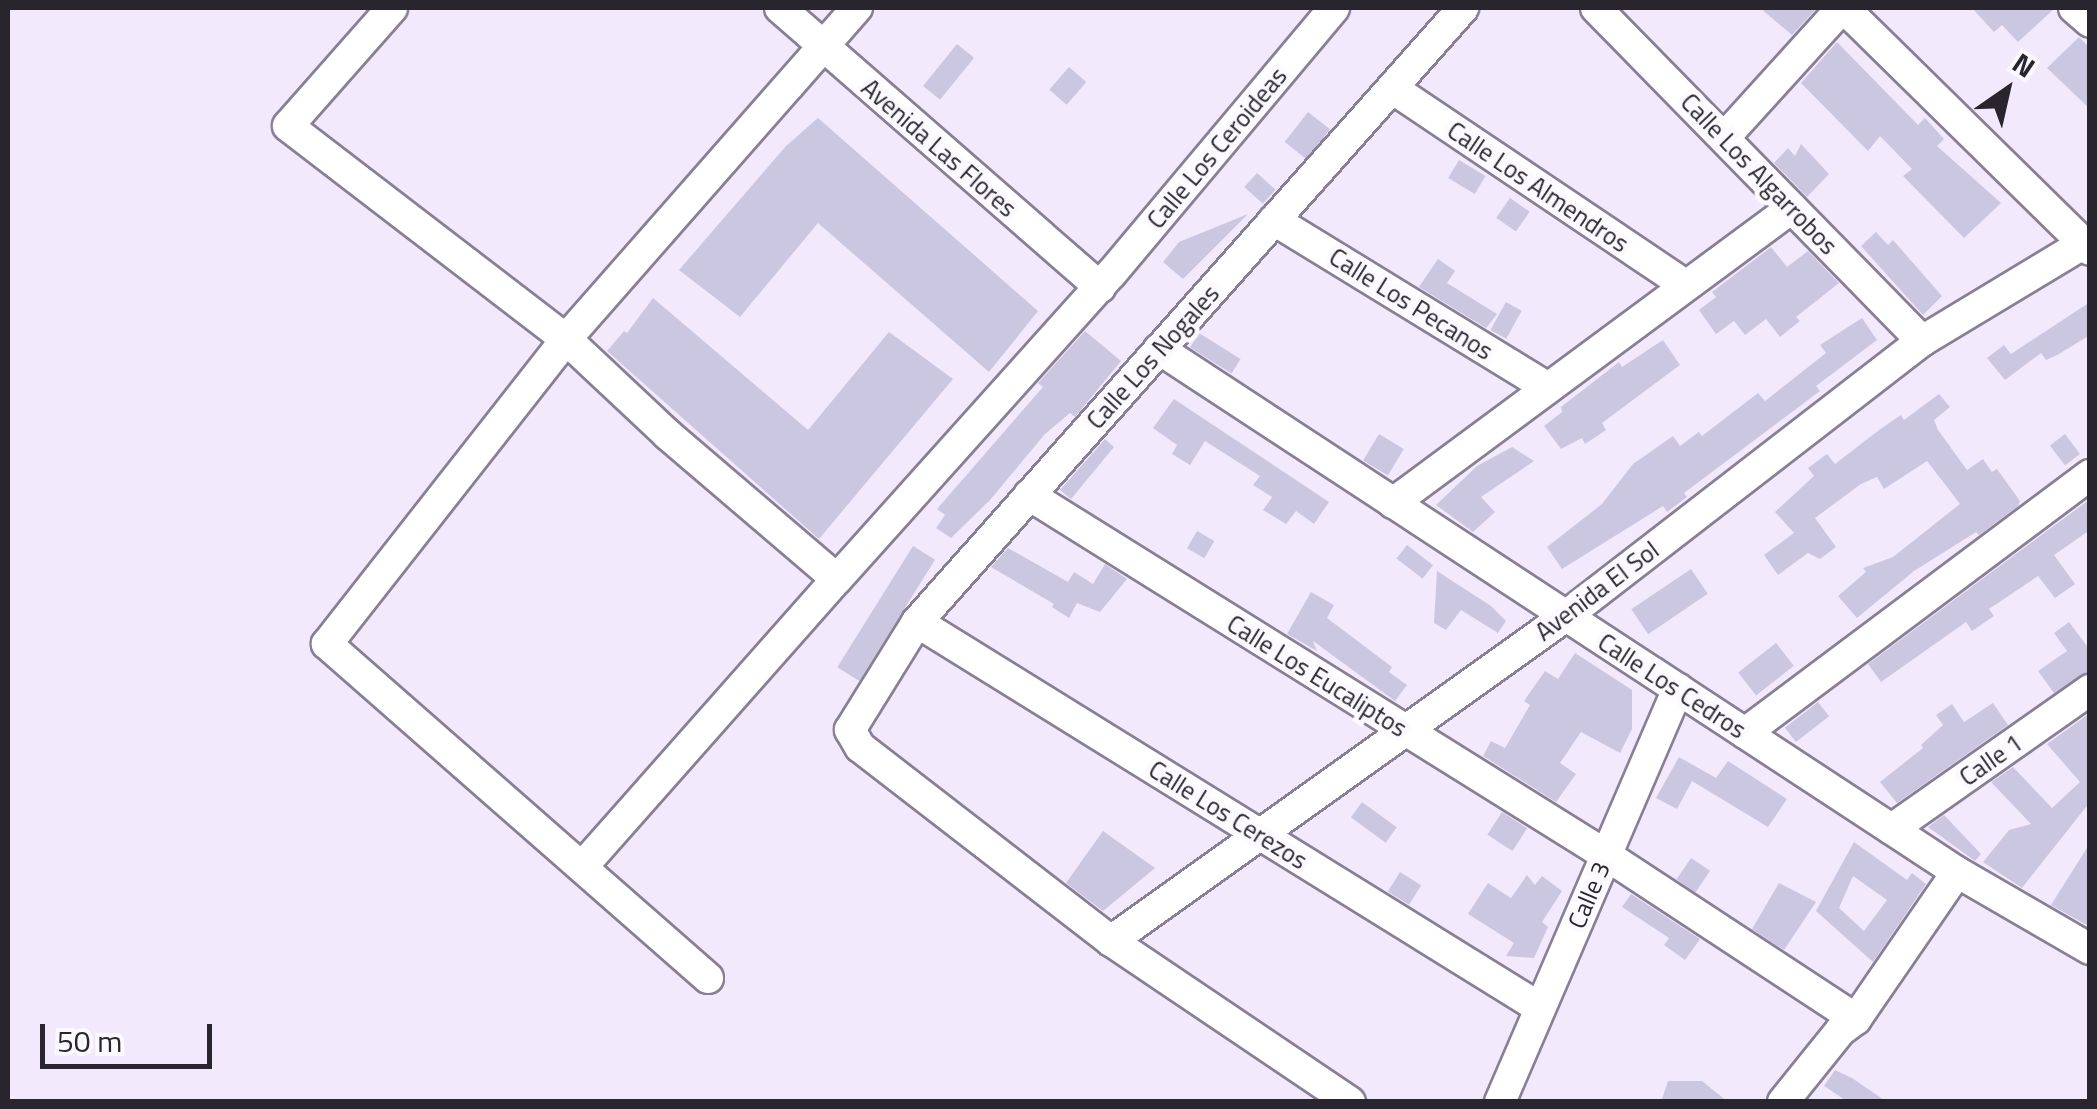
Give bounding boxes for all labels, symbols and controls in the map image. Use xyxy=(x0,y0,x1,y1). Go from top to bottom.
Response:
north arrow xyxy=(1957,40,2057,140)
text: N xyxy=(2004,41,2044,88)
street label: Calle Los Ceroideas xyxy=(1141,61,1293,235)
street label: Avenida Las Flores xyxy=(855,73,1023,223)
street label: Calle Los Algarrobos xyxy=(1674,87,1844,261)
street label: Calle Los Almendros xyxy=(1442,115,1634,259)
street label: Calle Los Pecanos xyxy=(1324,242,1498,366)
street label: Calle Los Nogales xyxy=(1081,279,1225,435)
street label: Avenida El Sol xyxy=(1529,535,1665,647)
street label: Calle Los Eucaliptos xyxy=(1222,609,1412,743)
street label: Calle Los Cedros xyxy=(1592,627,1752,745)
street label: Calle 1 xyxy=(1954,728,2028,792)
street label: Calle Los Cerezos xyxy=(1143,754,1313,876)
street label: Calle 3 xyxy=(1562,857,1616,933)
scale bar xyxy=(45,1004,218,1066)
text: 50 m xyxy=(57,1018,122,1064)

